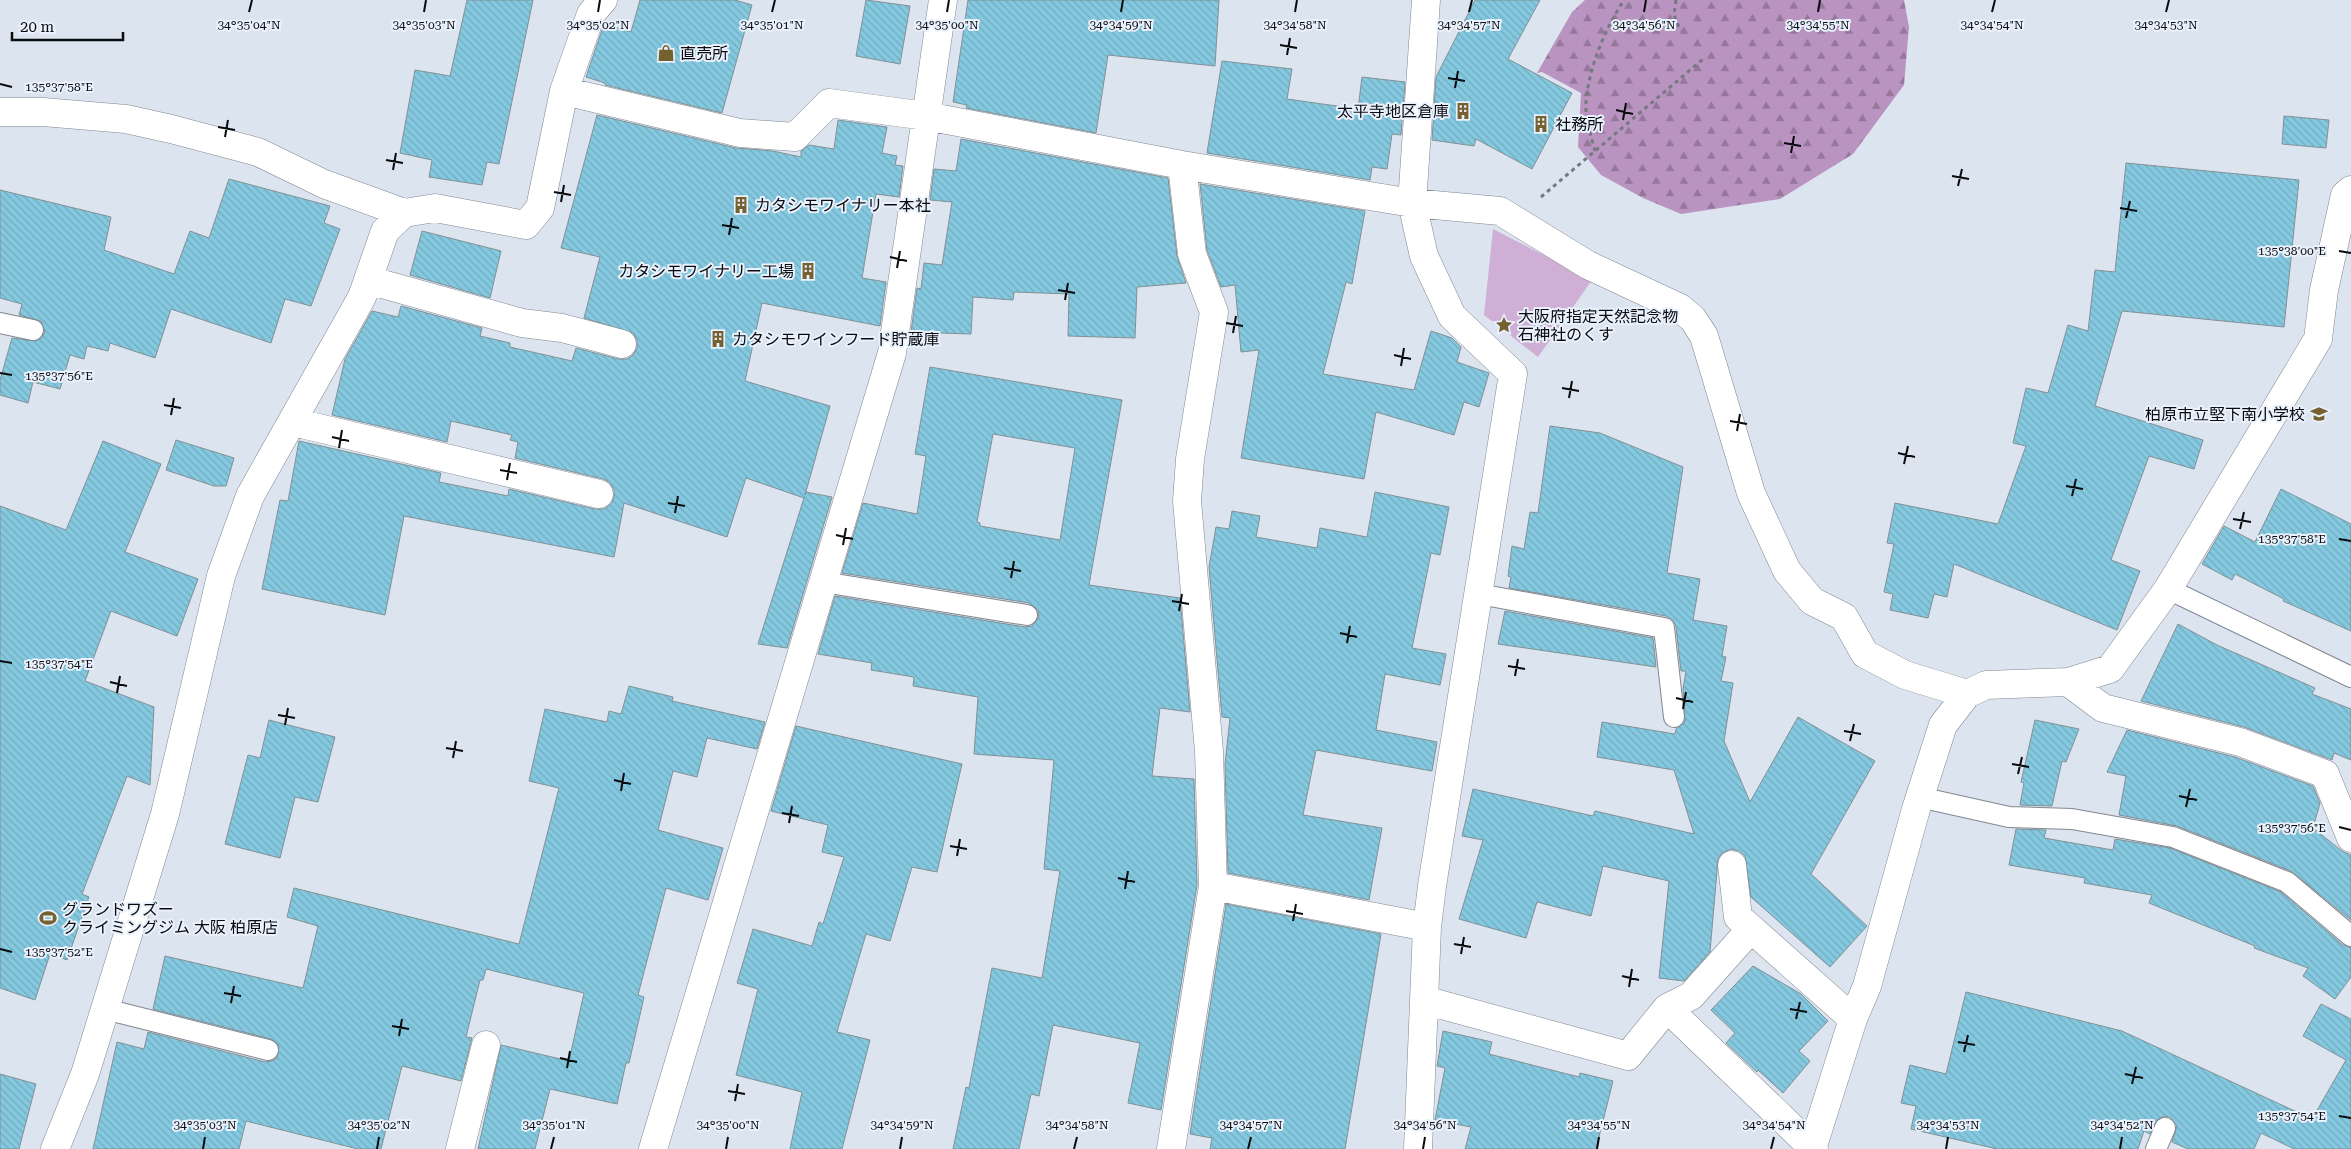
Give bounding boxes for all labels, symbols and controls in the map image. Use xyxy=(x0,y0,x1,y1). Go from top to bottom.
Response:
scale bar xyxy=(12,10,124,42)
text: 20 m xyxy=(20,18,55,36)
text: 34°35'04"N xyxy=(217,18,281,32)
text: 34°35'03"N xyxy=(392,18,456,32)
text: 34°35'02"N xyxy=(566,18,630,32)
text: 34°35'01"N xyxy=(740,18,804,32)
text: 34°35'00"N xyxy=(915,18,979,32)
text: 34°34'59"N xyxy=(1089,18,1153,32)
text: 34°34'58"N xyxy=(1263,18,1327,32)
text: 34°34'57"N xyxy=(1437,18,1501,32)
text: 34°34'56"N xyxy=(1612,18,1676,32)
text: 34°34'55"N xyxy=(1786,18,1850,32)
text: 34°34'54"N xyxy=(1960,18,2024,32)
text: 34°34'53"N xyxy=(2134,18,2198,32)
shop icon: 直売所 xyxy=(656,43,676,63)
place label: 直売所 xyxy=(680,44,728,63)
text: 135°37'58"E xyxy=(25,80,93,94)
building icon: 太平寺地区倉庫 xyxy=(1453,101,1473,121)
place label: 太平寺地区倉庫 xyxy=(1337,102,1449,121)
building icon: 社務所 xyxy=(1531,114,1551,134)
place label: 社務所 xyxy=(1555,115,1603,134)
building icon: カタシモワイナリー本社 xyxy=(731,195,751,215)
place label: カタシモワイナリー本社 xyxy=(755,196,931,215)
text: 135°38'00"E xyxy=(2258,244,2326,258)
building icon: カタシモワイナリー工場 xyxy=(798,261,818,281)
place label: カタシモワイナリー工場 xyxy=(618,262,794,281)
place label: 大阪府指定天然記念物 石神社のくす xyxy=(1518,307,1678,344)
place icon: 大阪府指定天然記念物 石神社のくす xyxy=(1494,315,1514,335)
building icon: カタシモワインフード貯蔵庫 xyxy=(708,329,728,349)
place label: カタシモワインフード貯蔵庫 xyxy=(732,330,940,349)
text: 135°37'56"E xyxy=(25,369,93,383)
school or university icon: 柏原市立堅下南小学校 xyxy=(2309,404,2329,424)
place label: 柏原市立堅下南小学校 xyxy=(2145,405,2305,424)
text: 135°37'58"E xyxy=(2258,532,2326,546)
text: 135°37'54"E xyxy=(25,657,93,671)
text: 135°37'56"E xyxy=(2258,821,2326,835)
place label: グランドワズー クライミングジム 大阪 柏原店 xyxy=(62,900,278,937)
sports icon: グランドワズー クライミングジム 大阪 柏原店 xyxy=(38,908,58,928)
text: 135°37'52"E xyxy=(25,945,93,959)
text: 135°37'54"E xyxy=(2258,1109,2326,1123)
text: 34°35'03"N xyxy=(173,1118,237,1132)
text: 34°35'02"N xyxy=(347,1118,411,1132)
text: 34°35'01"N xyxy=(522,1118,586,1132)
text: 34°35'00"N xyxy=(696,1118,760,1132)
text: 34°34'59"N xyxy=(870,1118,934,1132)
text: 34°34'58"N xyxy=(1045,1118,1109,1132)
text: 34°34'57"N xyxy=(1219,1118,1283,1132)
text: 34°34'56"N xyxy=(1393,1118,1457,1132)
text: 34°34'55"N xyxy=(1567,1118,1631,1132)
text: 34°34'54"N xyxy=(1742,1118,1806,1132)
text: 34°34'53"N xyxy=(1916,1118,1980,1132)
text: 34°34'52"N xyxy=(2090,1118,2154,1132)

